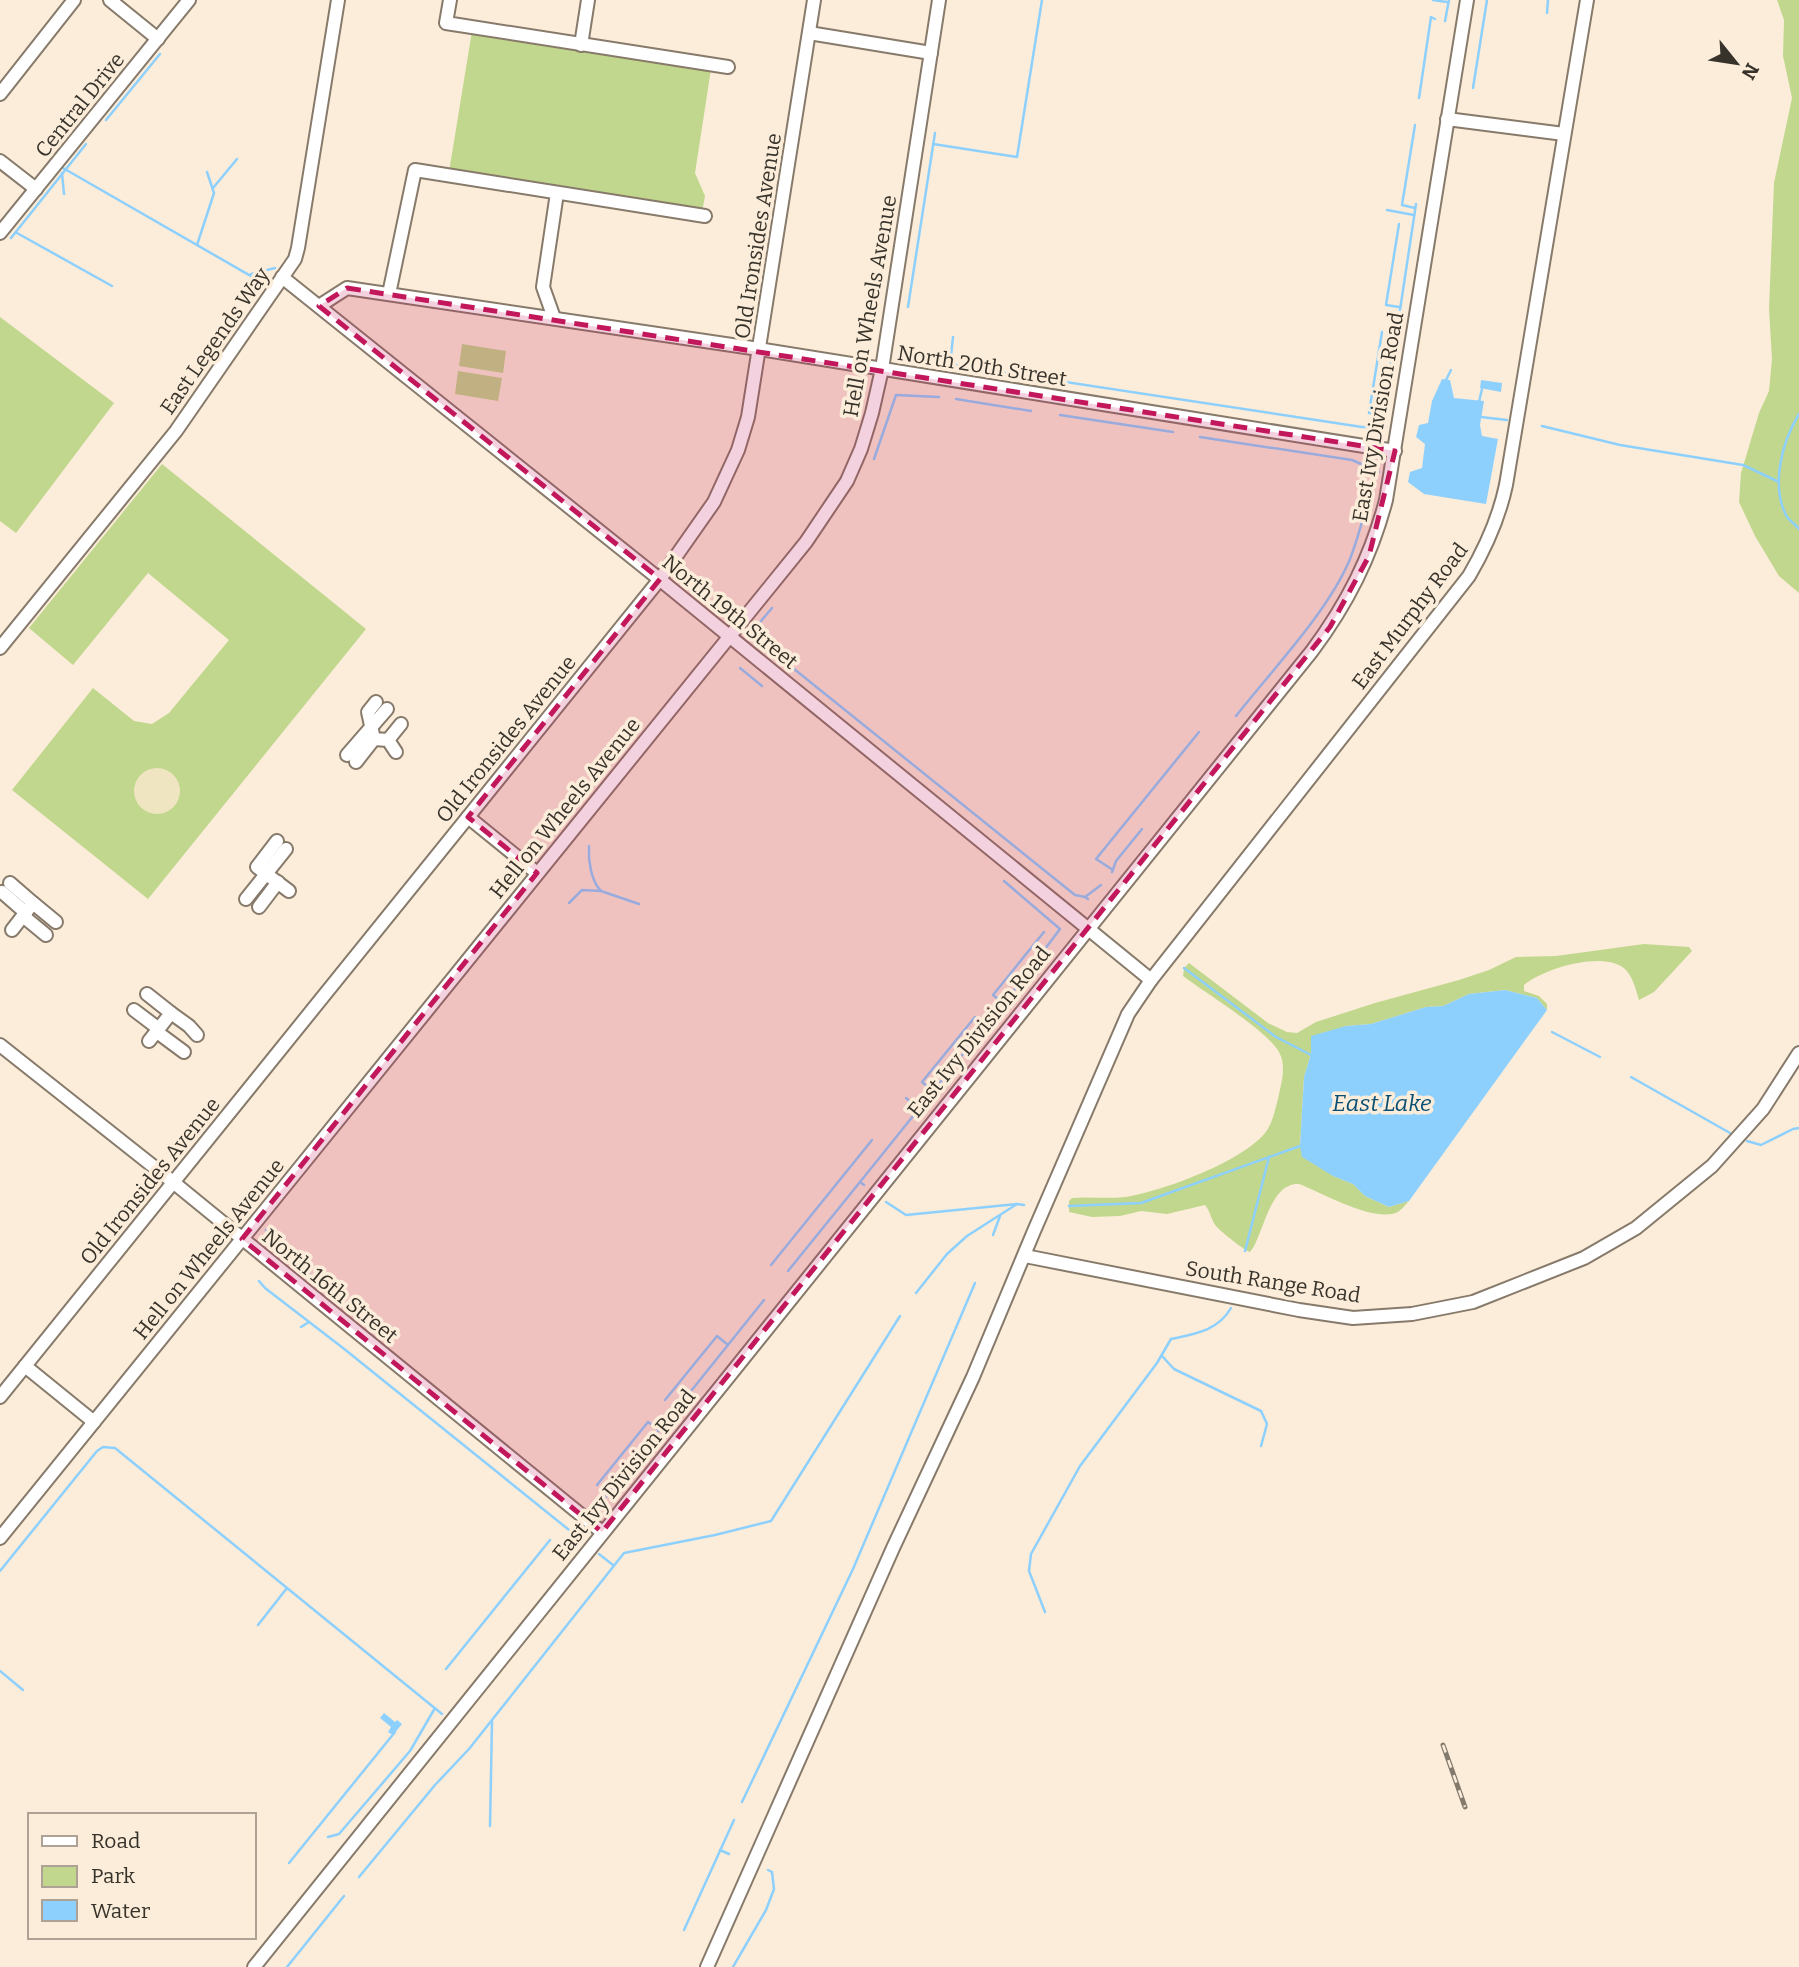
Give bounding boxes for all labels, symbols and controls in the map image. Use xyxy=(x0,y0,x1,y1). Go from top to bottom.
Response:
north arrow xyxy=(1701,28,1771,98)
street label: Central Drive xyxy=(30,47,130,163)
text: N xyxy=(1736,59,1764,84)
street label: Old Ironsides Avenue xyxy=(729,131,787,341)
street label: Hell on Wheels Avenue xyxy=(838,193,902,419)
street label: East Legends Way xyxy=(155,262,276,419)
street label: East Ivy Division Road xyxy=(1347,310,1409,524)
street label: North 20th Street xyxy=(895,340,1069,392)
street label: East Murphy Road xyxy=(1347,538,1473,694)
street label: North 19th Street xyxy=(657,549,803,675)
street label: Old Ironsides Avenue xyxy=(430,650,582,828)
street label: Hell on Wheels Avenue xyxy=(484,712,646,904)
street label: East Ivy Division Road xyxy=(902,941,1056,1123)
water label: East Lake xyxy=(1332,1089,1432,1117)
street label: Old Ironsides Avenue xyxy=(74,1092,226,1270)
street label: Hell on Wheels Avenue xyxy=(128,1153,290,1345)
street label: North 16th Street xyxy=(257,1223,403,1349)
street label: South Range Road xyxy=(1184,1255,1362,1309)
street label: East Ivy Division Road xyxy=(547,1384,701,1566)
legend xyxy=(28,1813,256,1939)
text: Road xyxy=(91,1828,140,1854)
text: Park xyxy=(91,1863,135,1889)
text: Water xyxy=(91,1898,150,1924)

